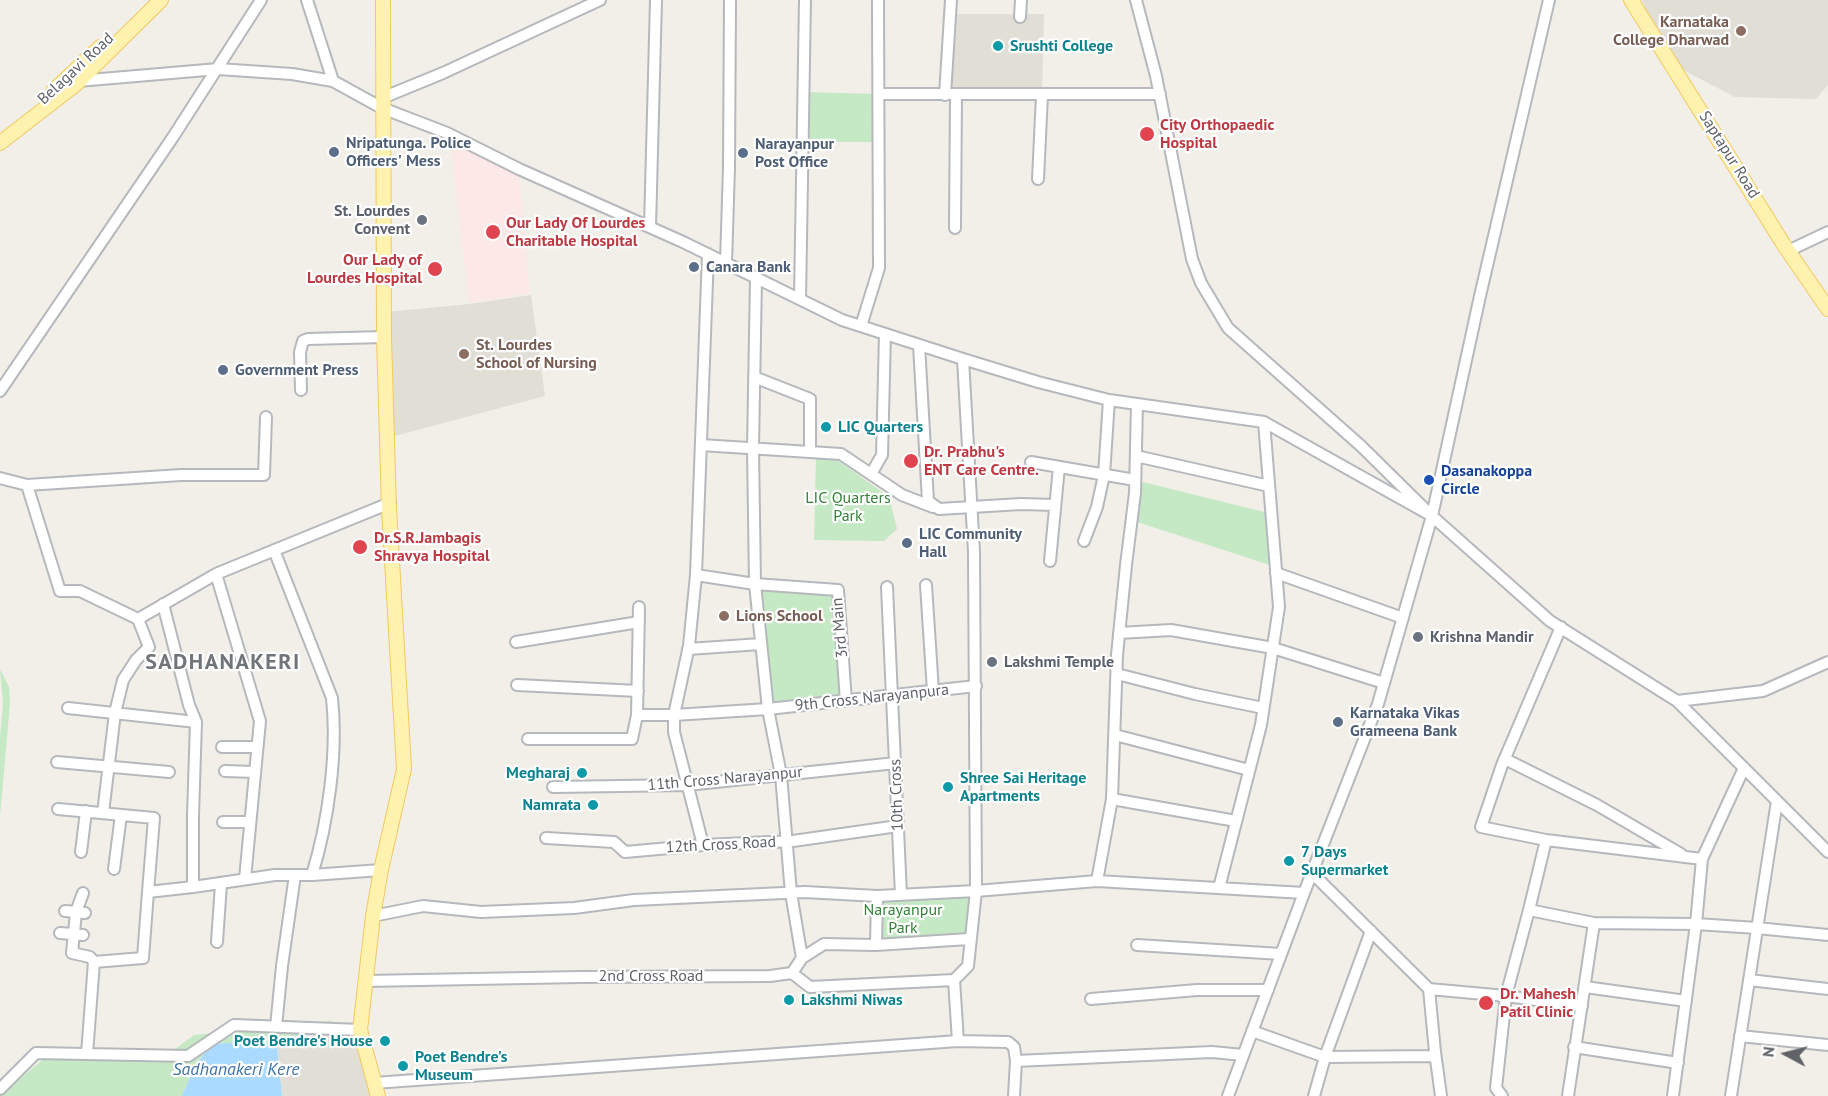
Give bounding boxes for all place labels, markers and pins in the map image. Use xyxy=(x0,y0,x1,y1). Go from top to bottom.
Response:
place label: Karnataka College Dharwad xyxy=(1613,12,1729,50)
marker: Karnataka College Dharwad xyxy=(1734,24,1748,38)
place label: Srushti College xyxy=(1010,36,1113,56)
marker: Srushti College xyxy=(991,39,1005,53)
place label: City Orthopaedic Hospital xyxy=(1160,115,1274,153)
marker: City Orthopaedic Hospital xyxy=(1138,125,1156,143)
place label: Nripatunga. Police Officers' Mess xyxy=(346,133,471,171)
place label: Narayanpur Post Office xyxy=(755,134,834,172)
marker: Nripatunga. Police Officers' Mess xyxy=(327,145,341,159)
marker: Narayanpur Post Office xyxy=(736,146,750,160)
place label: St. Lourdes Convent xyxy=(334,201,410,239)
marker: St. Lourdes Convent xyxy=(415,213,429,227)
place label: Our Lady Of Lourdes Charitable Hospital xyxy=(506,213,645,251)
marker: Our Lady Of Lourdes Charitable Hospital xyxy=(484,223,502,241)
place label: Our Lady of Lourdes Hospital xyxy=(307,250,422,288)
place label: Canara Bank xyxy=(706,257,791,277)
marker: Our Lady of Lourdes Hospital xyxy=(426,260,444,278)
marker: Canara Bank xyxy=(687,260,701,274)
place label: St. Lourdes School of Nursing xyxy=(476,335,597,373)
marker: St. Lourdes School of Nursing xyxy=(457,347,471,361)
place label: Government Press xyxy=(235,360,358,380)
marker: Government Press xyxy=(216,363,230,377)
place label: LIC Quarters xyxy=(838,417,923,437)
marker: LIC Quarters xyxy=(819,420,833,434)
place label: Dr. Prabhu's ENT Care Centre. xyxy=(924,442,1039,480)
marker: Dr. Prabhu's ENT Care Centre. xyxy=(902,452,920,470)
place label: Dasanakoppa Circle xyxy=(1441,461,1532,499)
marker: Dasanakoppa Circle xyxy=(1422,473,1436,487)
place label: LIC Community Hall xyxy=(919,524,1022,562)
place label: Dr.S.R.Jambagis Shravya Hospital xyxy=(374,528,490,566)
marker: LIC Community Hall xyxy=(900,536,914,550)
marker: Dr.S.R.Jambagis Shravya Hospital xyxy=(351,538,369,556)
place label: Lions School xyxy=(736,606,823,626)
marker: Lions School xyxy=(717,609,731,623)
place label: Krishna Mandir xyxy=(1430,627,1534,647)
marker: Krishna Mandir xyxy=(1411,630,1425,644)
place label: Lakshmi Temple xyxy=(1004,652,1114,672)
marker: Lakshmi Temple xyxy=(985,655,999,669)
place label: Karnataka Vikas Grameena Bank xyxy=(1350,703,1460,741)
marker: Karnataka Vikas Grameena Bank xyxy=(1331,715,1345,729)
place label: Megharaj xyxy=(506,763,570,783)
marker: Megharaj xyxy=(575,766,589,780)
place label: Shree Sai Heritage Apartments xyxy=(960,768,1086,806)
marker: Shree Sai Heritage Apartments xyxy=(941,780,955,794)
place label: Namrata xyxy=(523,795,581,815)
marker: Namrata xyxy=(586,798,600,812)
place label: 7 Days Supermarket xyxy=(1301,842,1388,880)
marker: 7 Days Supermarket xyxy=(1282,854,1296,868)
place label: Dr. Mahesh Patil Clinic xyxy=(1500,984,1576,1022)
place label: Lakshmi Niwas xyxy=(801,990,903,1010)
marker: Lakshmi Niwas xyxy=(782,993,796,1007)
marker: Dr. Mahesh Patil Clinic xyxy=(1477,994,1495,1012)
place label: Poet Bendre's House xyxy=(234,1031,373,1051)
marker: Poet Bendre's House xyxy=(378,1034,392,1048)
place label: Poet Bendre's Museum xyxy=(415,1047,507,1085)
marker: Poet Bendre's Museum xyxy=(396,1059,410,1073)

